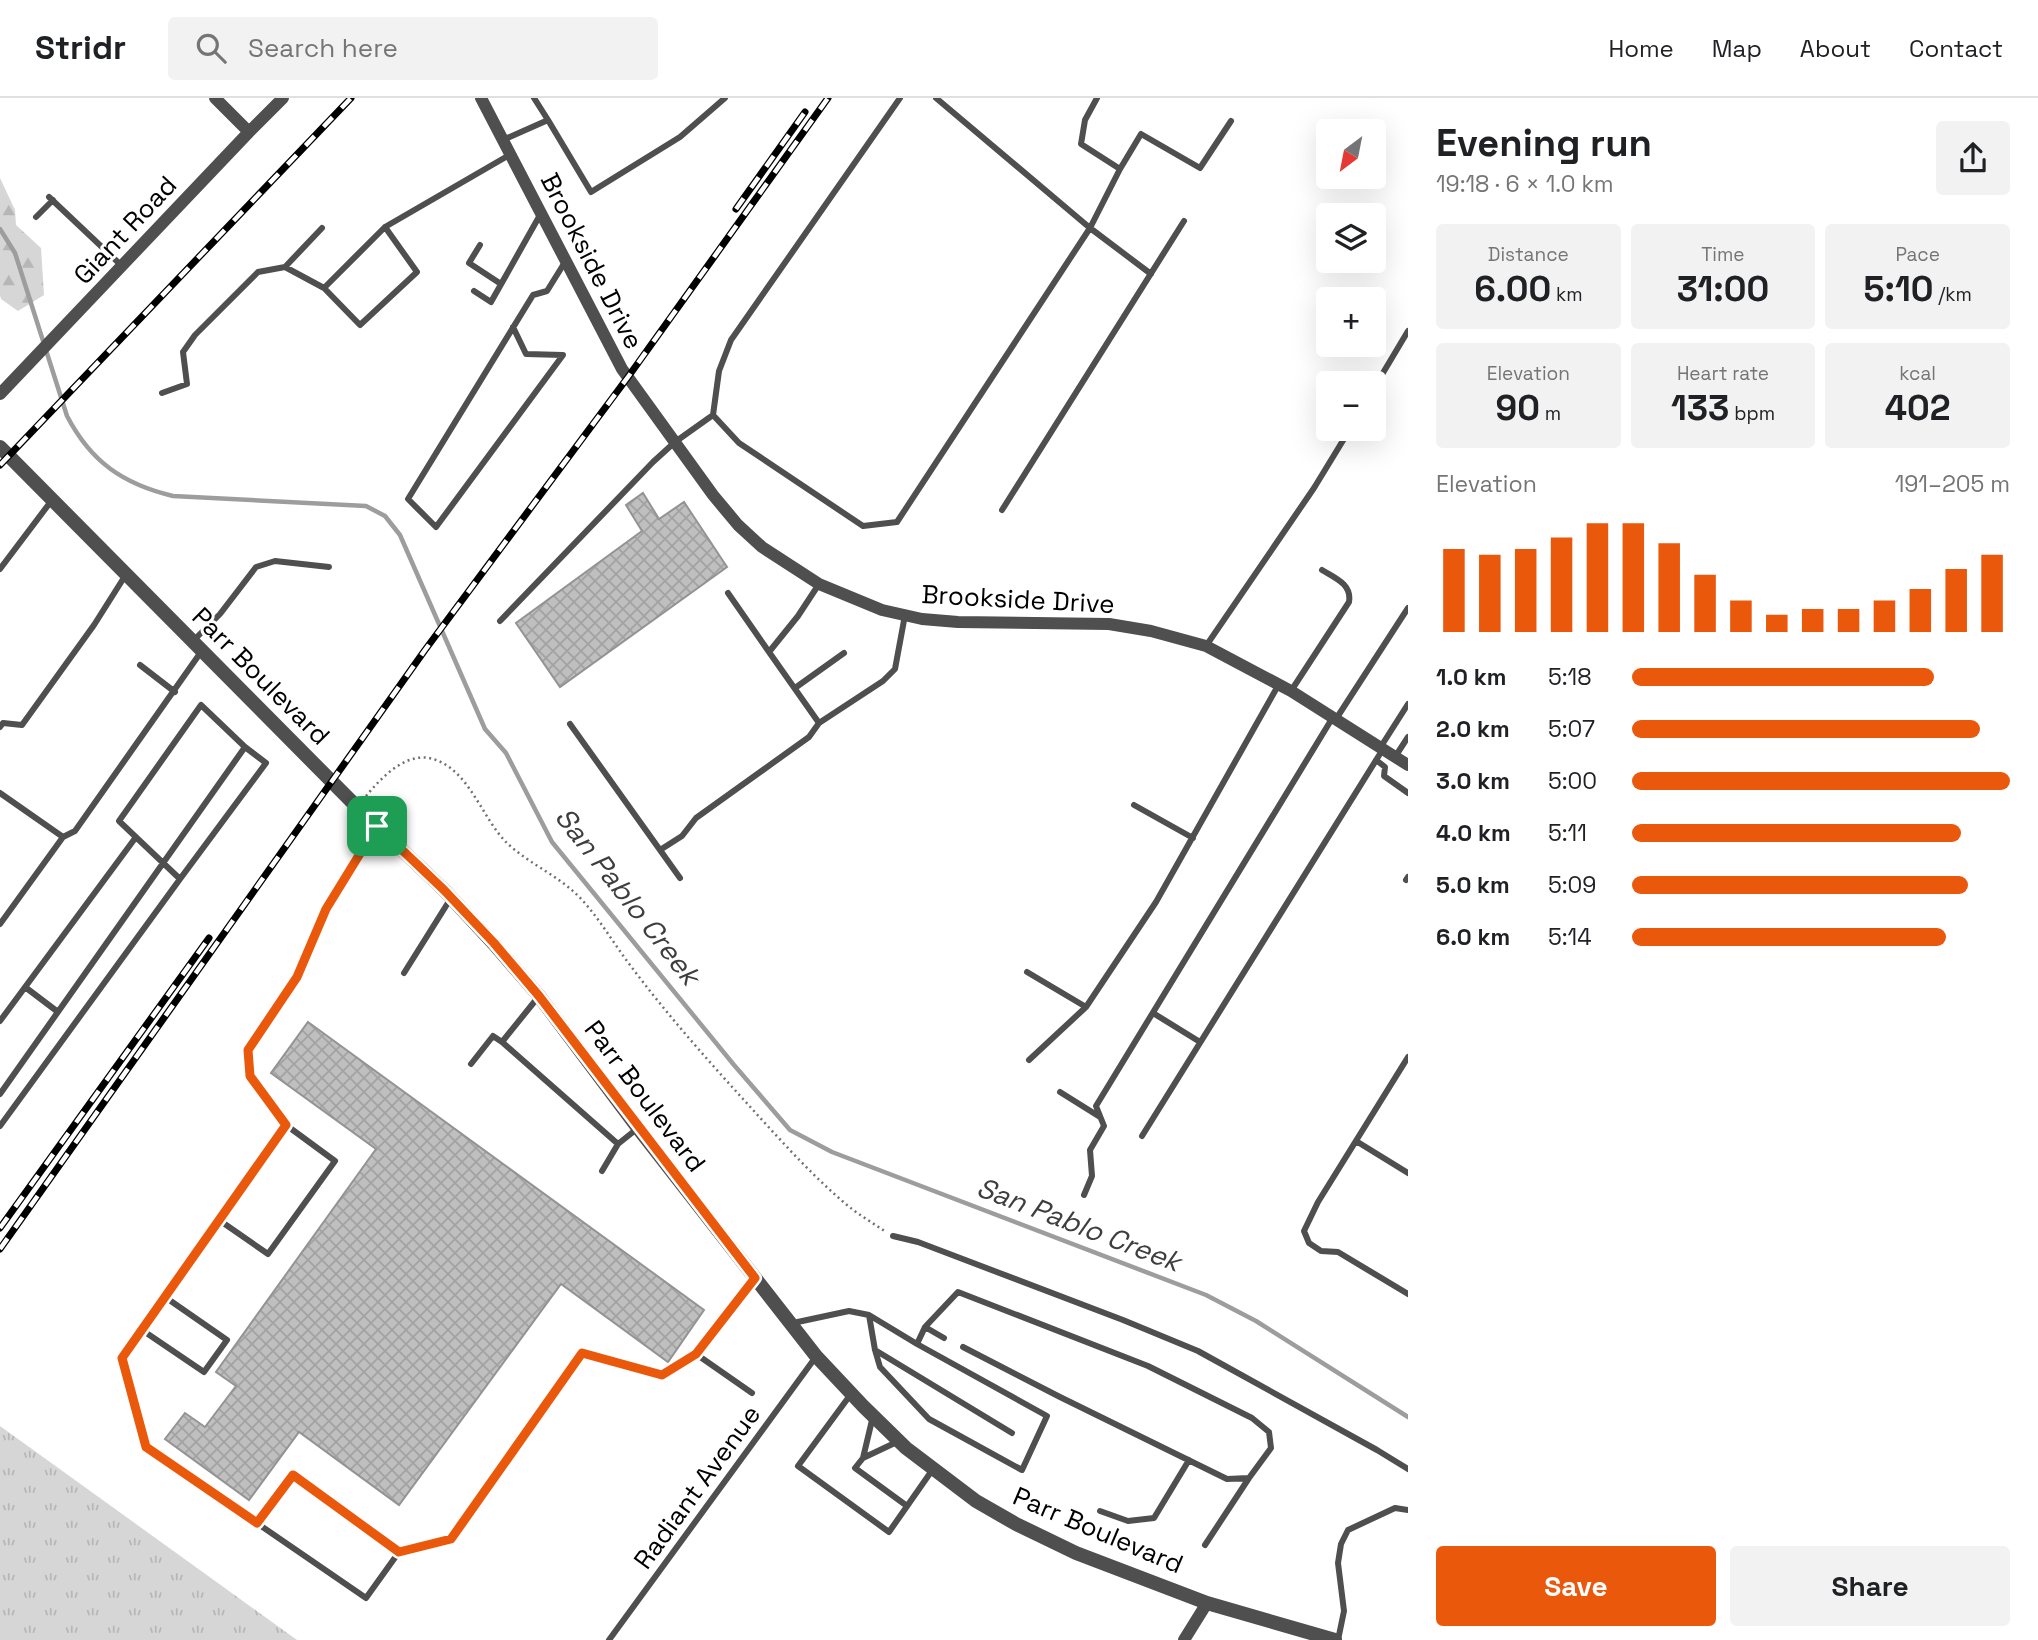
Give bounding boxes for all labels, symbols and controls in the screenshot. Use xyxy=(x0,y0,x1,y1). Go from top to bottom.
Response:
search box xyxy=(168,17,658,80)
text: Stridr xyxy=(35,27,126,69)
icon: search xyxy=(192,29,230,67)
text: Search here xyxy=(248,31,398,65)
text: Home xyxy=(1608,33,1674,64)
text: Map xyxy=(1712,33,1762,64)
text: About xyxy=(1800,33,1871,64)
text: Contact xyxy=(1909,33,2003,64)
north arrow xyxy=(1316,119,1386,189)
map controls xyxy=(1316,119,1386,441)
text: Evening run xyxy=(1436,119,1652,167)
button: share xyxy=(1936,121,2010,195)
street label: Brookside Drive xyxy=(533,167,651,355)
street label: Giant Road xyxy=(66,168,184,292)
text: 19:18 · 6 × 1.0 km xyxy=(1436,169,1614,199)
button: layers xyxy=(1316,203,1386,273)
text: Distance xyxy=(1488,242,1569,267)
text: Time xyxy=(1701,242,1745,267)
text: Pace xyxy=(1895,242,1940,267)
text: 6.00 xyxy=(1474,267,1551,311)
text: 31:00 xyxy=(1677,267,1769,311)
text: 5:10 xyxy=(1863,267,1933,311)
text: km xyxy=(1551,282,1583,307)
text: /km xyxy=(1933,282,1972,307)
button: + xyxy=(1316,287,1386,357)
text: Elevation xyxy=(1487,361,1570,386)
text: Heart rate xyxy=(1677,361,1769,386)
text: kcal xyxy=(1899,361,1936,386)
button: − xyxy=(1316,371,1386,441)
text: 90 xyxy=(1496,386,1540,430)
text: 133 xyxy=(1671,386,1729,430)
text: 402 xyxy=(1885,386,1951,430)
text: m xyxy=(1540,401,1561,426)
text: bpm xyxy=(1729,401,1775,426)
text: Elevation xyxy=(1436,469,1537,499)
text: 191–205 m xyxy=(1895,469,2010,499)
street label: Brookside Drive xyxy=(920,577,1116,621)
street label: Parr Boulevard xyxy=(185,600,337,752)
text: 1.0 km xyxy=(1436,662,1506,692)
text: 5:18 xyxy=(1548,662,1592,692)
text: 2.0 km xyxy=(1436,714,1510,744)
text: 5:07 xyxy=(1548,714,1595,744)
text: 3.0 km xyxy=(1436,766,1510,796)
text: 5:00 xyxy=(1548,766,1597,796)
pin xyxy=(347,796,407,856)
water label: San Pablo Creek xyxy=(547,800,710,994)
icon: arrive xyxy=(358,807,396,845)
text: 4.0 km xyxy=(1436,818,1511,848)
text: 5:11 xyxy=(1548,818,1587,848)
text: 5.0 km xyxy=(1436,870,1510,900)
text: 5:09 xyxy=(1548,870,1596,900)
text: 6.0 km xyxy=(1436,922,1510,952)
text: 5:14 xyxy=(1548,922,1592,952)
street label: Parr Boulevard xyxy=(577,1013,713,1179)
water label: San Pablo Creek xyxy=(972,1169,1189,1281)
street label: Radiant Avenue xyxy=(626,1398,768,1576)
street label: Parr Boulevard xyxy=(1008,1479,1188,1581)
button: Save xyxy=(1436,1546,1716,1626)
button: Share xyxy=(1730,1546,2010,1626)

